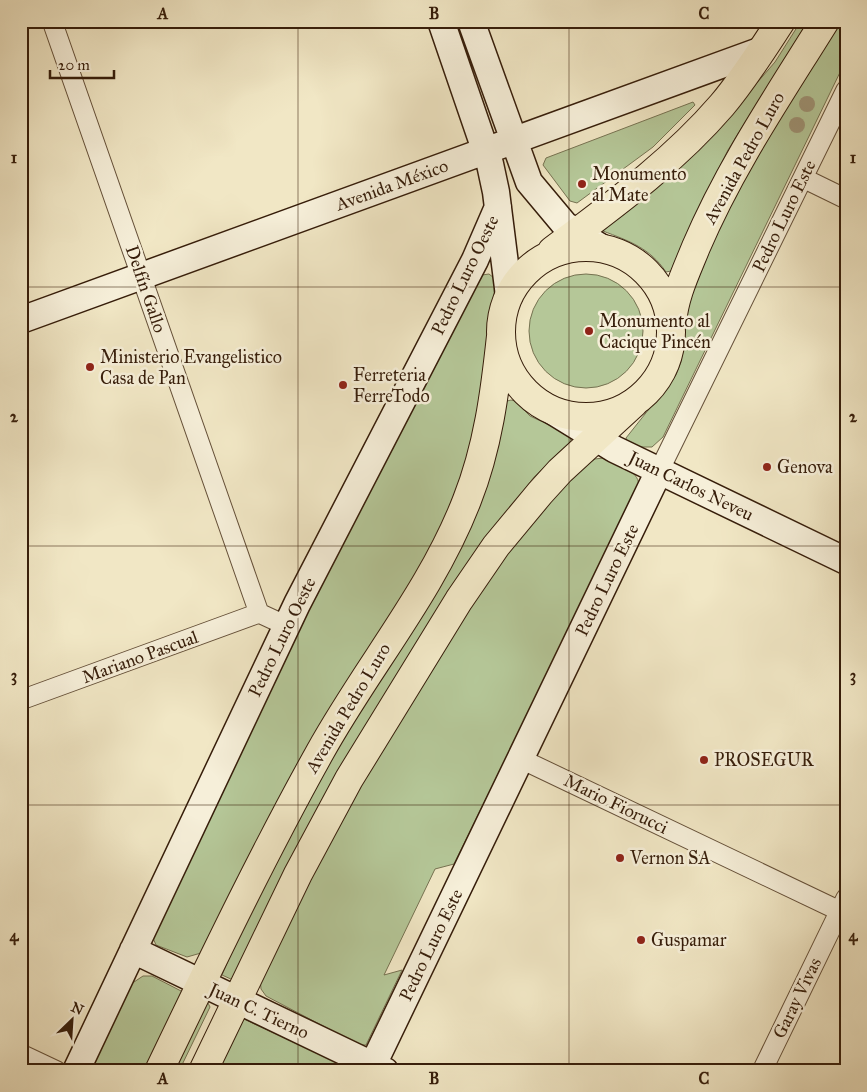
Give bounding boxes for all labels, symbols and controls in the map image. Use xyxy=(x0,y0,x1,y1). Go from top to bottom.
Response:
text: A xyxy=(157,4,169,23)
text: B xyxy=(429,4,439,23)
text: C xyxy=(699,4,710,23)
scale bar xyxy=(50,48,114,80)
text: 20 m xyxy=(58,56,90,74)
street label: Avenida Pedro Luro xyxy=(698,88,789,229)
text: 1 xyxy=(11,148,18,167)
text: 1 xyxy=(850,148,857,167)
street label: Avenida México xyxy=(332,154,451,216)
street label: Pedro Luro Este xyxy=(747,156,821,276)
place label: Monumento al Mate xyxy=(592,163,687,206)
marker: Monumento al Mate xyxy=(576,178,588,190)
street label: Pedro Luro Oeste xyxy=(427,212,503,338)
street label: Delfín Gallo xyxy=(121,242,171,336)
place label: Monumento al Cacique Pincén xyxy=(599,310,711,354)
marker: Monumento al Cacique Pincén xyxy=(583,325,595,337)
place label: Ministerio Evangelistico Casa de Pan xyxy=(100,346,282,389)
marker: Ministerio Evangelistico Casa de Pan xyxy=(84,361,96,373)
place label: Ferreteria FerreTodo xyxy=(353,364,430,407)
marker: Ferreteria FerreTodo xyxy=(337,379,349,391)
text: 2 xyxy=(10,407,19,426)
text: 2 xyxy=(849,407,858,426)
street label: Juan Carlos Neveu xyxy=(623,445,758,527)
place label: Genova xyxy=(777,456,833,478)
marker: Genova xyxy=(761,461,773,473)
street label: Pedro Luro Este xyxy=(570,520,644,640)
street label: Pedro Luro Oeste xyxy=(244,574,320,700)
street label: Mariano Pascual xyxy=(79,626,201,688)
street label: Avenida Pedro Luro xyxy=(300,639,395,778)
text: 3 xyxy=(11,666,17,686)
text: 3 xyxy=(850,666,856,686)
place label: PROSEGUR xyxy=(714,749,815,771)
marker: PROSEGUR xyxy=(698,754,710,766)
street label: Mario Fiorucci xyxy=(560,769,672,839)
place label: Vernon SA xyxy=(629,847,711,869)
marker: Vernon SA xyxy=(614,852,626,864)
street label: Pedro Luro Este xyxy=(394,885,468,1005)
text: 4 xyxy=(10,926,20,946)
text: 4 xyxy=(849,926,859,946)
place label: Guspamar xyxy=(651,929,727,951)
marker: Guspamar xyxy=(635,934,647,946)
street label: Garay Vivas xyxy=(768,954,826,1042)
street label: Juan C. Tierno xyxy=(203,977,313,1045)
north arrow xyxy=(48,994,98,1044)
text: N xyxy=(68,998,86,1019)
text: A xyxy=(157,1069,169,1088)
text: B xyxy=(429,1069,439,1088)
text: C xyxy=(699,1069,710,1088)

